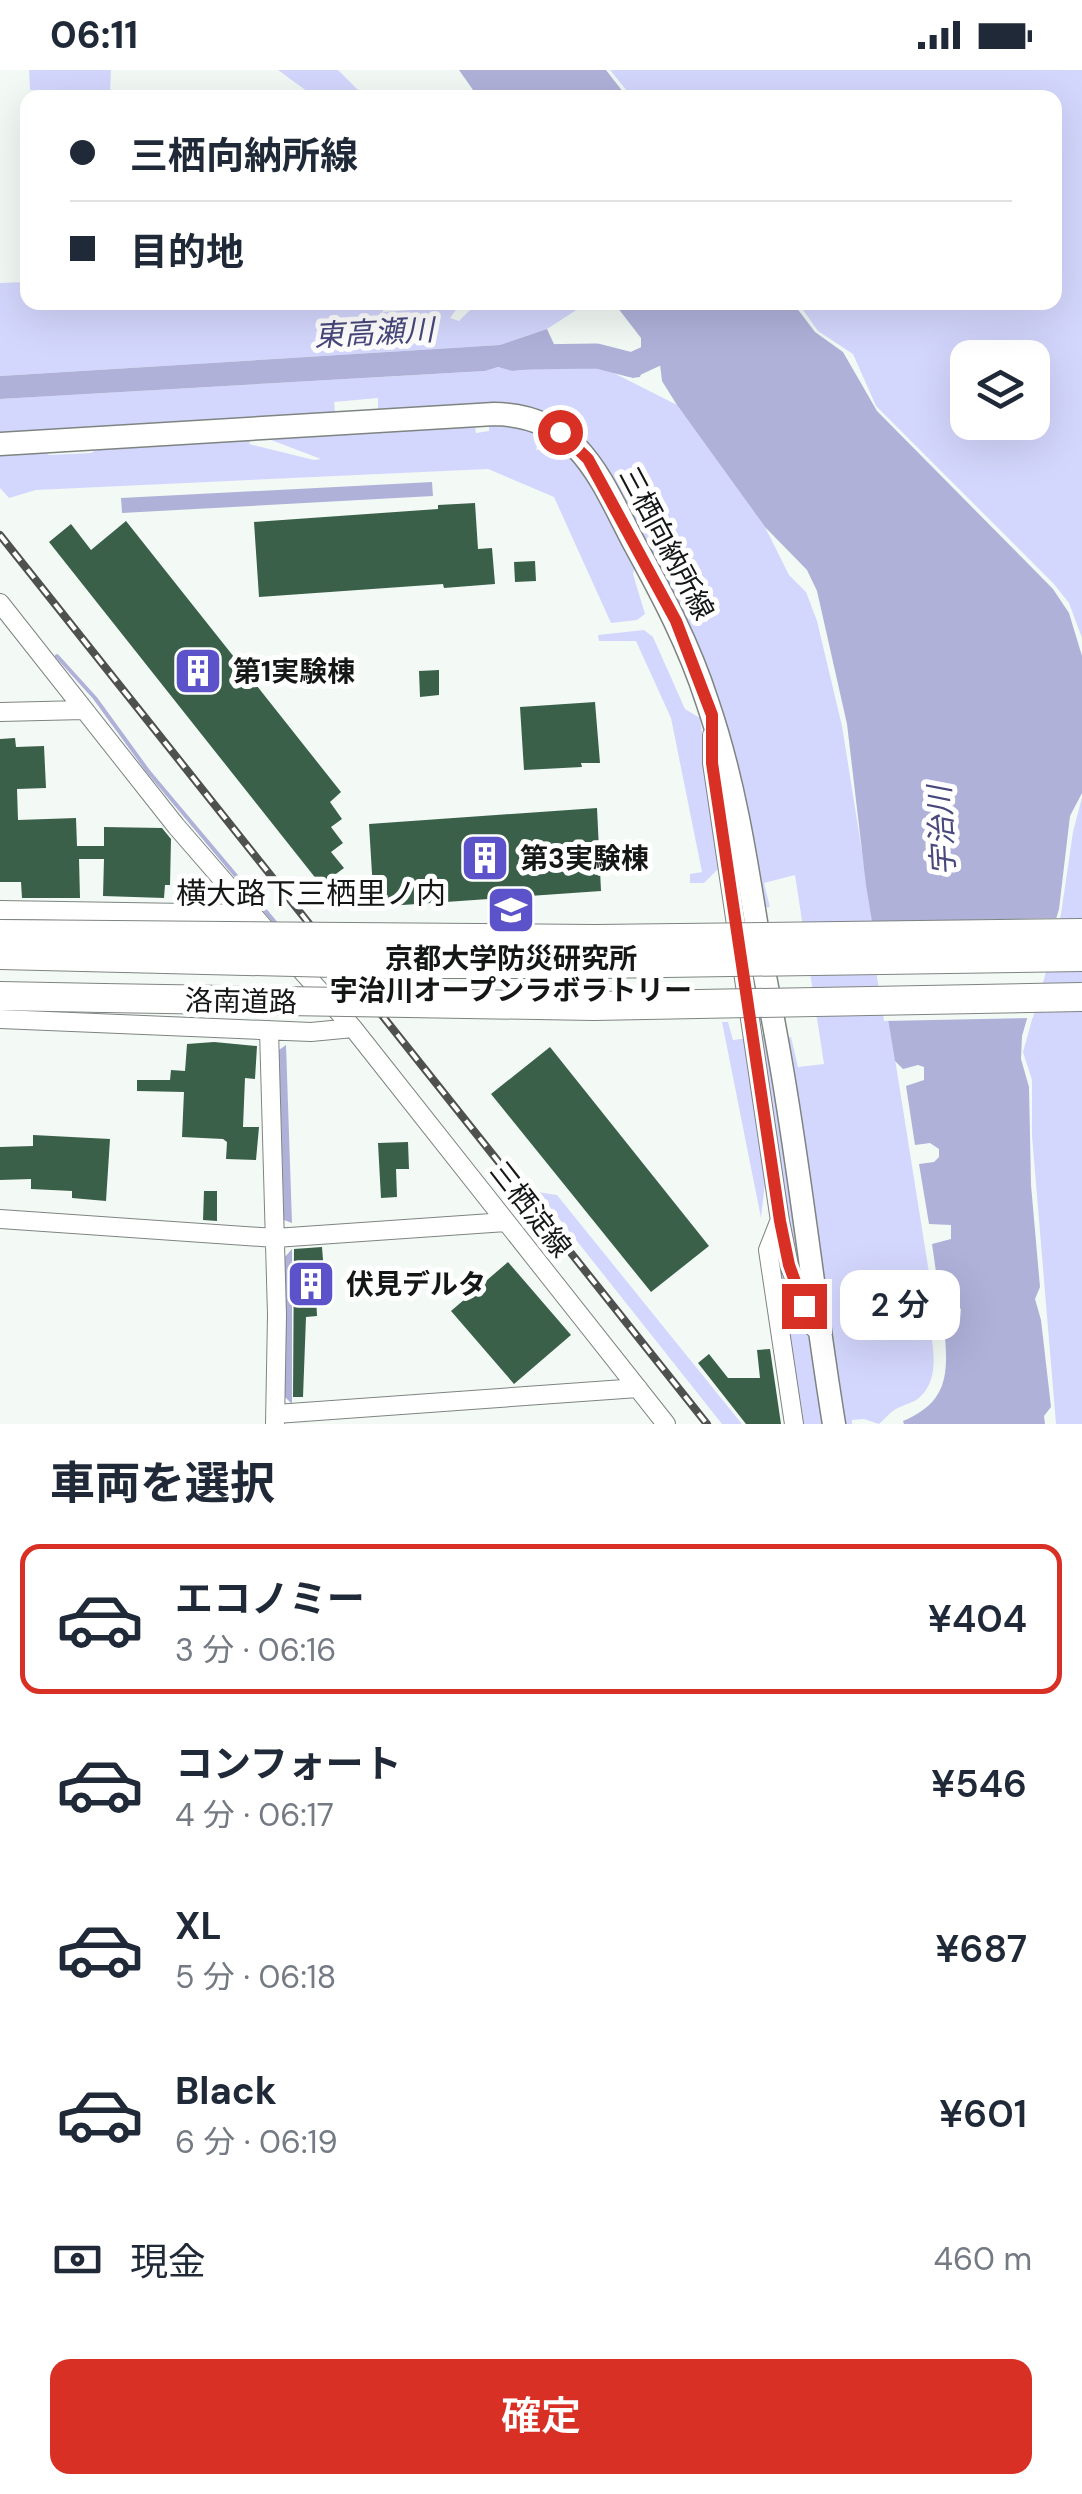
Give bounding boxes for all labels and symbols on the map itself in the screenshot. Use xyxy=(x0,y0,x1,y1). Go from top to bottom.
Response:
water label: 東高瀬川 xyxy=(313,310,438,355)
route start xyxy=(538,410,583,455)
street label: 三栖向納所線 xyxy=(611,460,722,626)
building icon: 第1実験棟 xyxy=(172,645,224,697)
place label: 第1実験棟 xyxy=(233,653,355,690)
water label: 宇治川 xyxy=(920,782,963,877)
building icon: 第3実験棟 xyxy=(459,832,511,884)
place label: 第3実験棟 xyxy=(520,840,649,877)
district label: 横大路下三栖里ノ内 xyxy=(176,874,446,913)
school or university icon: 京都大学防災研究所 宇治川オープンラボラトリー xyxy=(485,884,537,936)
place label: 京都大学防災研究所 宇治川オープンラボラトリー xyxy=(330,940,692,1009)
street label: 洛南道路 xyxy=(185,982,297,1021)
street label: 三栖淀線 xyxy=(482,1154,580,1265)
building icon: 伏見デルタ xyxy=(285,1258,337,1310)
place label: 伏見デルタ xyxy=(346,1266,486,1303)
callout: 2 分 xyxy=(839,1271,959,1341)
route end xyxy=(782,1284,827,1329)

